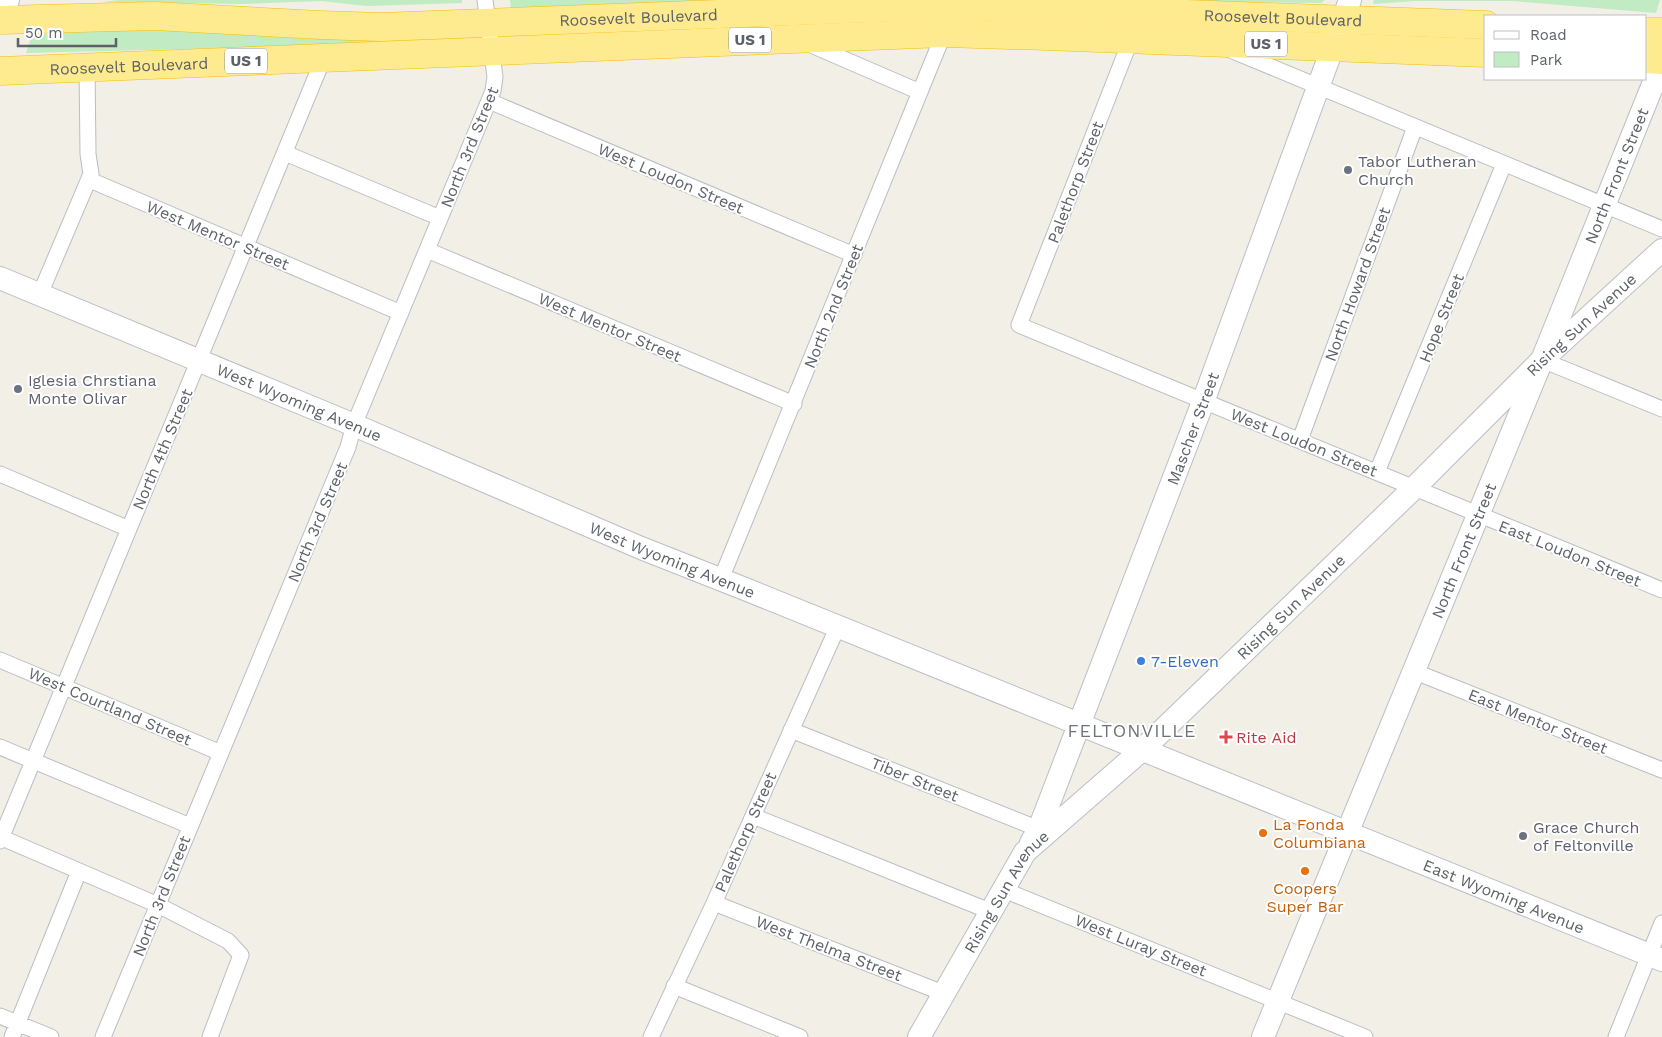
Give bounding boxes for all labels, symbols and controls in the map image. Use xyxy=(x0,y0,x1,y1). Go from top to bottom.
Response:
street label: Roosevelt Boulevard xyxy=(559,5,718,30)
street label: Roosevelt Boulevard xyxy=(1203,6,1363,30)
scale bar xyxy=(18,15,115,47)
legend xyxy=(1484,15,1647,80)
text: 50 m xyxy=(25,24,62,42)
text: Road xyxy=(1530,26,1567,44)
road number: US 1 xyxy=(729,28,771,52)
road number: US 1 xyxy=(1245,32,1287,56)
road number: US 1 xyxy=(225,48,267,74)
text: Park xyxy=(1530,51,1563,69)
street label: Roosevelt Boulevard xyxy=(49,54,209,79)
street label: North 3rd Street xyxy=(437,84,502,210)
street label: North Front Street xyxy=(1581,105,1653,246)
street label: Palethorp Street xyxy=(1043,118,1108,246)
street label: West Loudon Street xyxy=(595,139,747,218)
place label: Tabor Lutheran Church xyxy=(1358,152,1477,189)
marker: Tabor Lutheran Church xyxy=(1342,164,1354,176)
street label: West Mentor Street xyxy=(144,197,292,274)
street label: North Howard Street xyxy=(1321,204,1394,364)
street label: North 2nd Street xyxy=(800,241,867,371)
street label: Rising Sun Avenue xyxy=(1523,269,1640,380)
street label: Hope Street xyxy=(1415,271,1468,365)
street label: West Mentor Street xyxy=(536,289,684,366)
street label: West Wyoming Avenue xyxy=(214,360,384,446)
street label: Mascher Street xyxy=(1163,370,1223,488)
place label: Iglesia Chrstiana Monte Olivar xyxy=(28,371,157,408)
marker: Iglesia Chrstiana Monte Olivar xyxy=(12,383,24,395)
street label: North 4th Street xyxy=(128,386,197,512)
street label: West Loudon Street xyxy=(1228,404,1380,481)
street label: North 3rd Street xyxy=(284,459,351,585)
street label: North Front Street xyxy=(1428,480,1500,621)
street label: East Loudon Street xyxy=(1496,516,1644,591)
street label: West Wyoming Avenue xyxy=(586,518,758,602)
street label: Rising Sun Avenue xyxy=(1233,551,1349,663)
place label: 7-Eleven xyxy=(1151,652,1219,671)
marker: 7-Eleven xyxy=(1135,655,1147,667)
street label: West Courtland Street xyxy=(25,663,194,750)
street label: East Mentor Street xyxy=(1465,685,1610,758)
district label: FELTONVILLE xyxy=(1067,720,1197,741)
place label: Rite Aid xyxy=(1236,728,1296,747)
marker: Rite Aid xyxy=(1220,731,1232,743)
street label: Tiber Street xyxy=(868,753,962,806)
street label: Palethorp Street xyxy=(711,769,781,895)
place label: La Fonda Columbiana xyxy=(1273,815,1366,852)
place label: Grace Church of Feltonville xyxy=(1533,818,1639,855)
street label: Rising Sun Avenue xyxy=(960,827,1053,956)
marker: La Fonda Columbiana xyxy=(1257,827,1269,839)
marker: Grace Church of Feltonville xyxy=(1517,830,1529,842)
street label: North 3rd Street xyxy=(129,833,194,959)
street label: East Wyoming Avenue xyxy=(1420,855,1587,938)
marker: Coopers Super Bar xyxy=(1299,865,1311,877)
place label: Coopers Super Bar xyxy=(1267,879,1344,916)
street label: West Luray Street xyxy=(1072,910,1210,981)
street label: West Thelma Street xyxy=(753,912,905,985)

